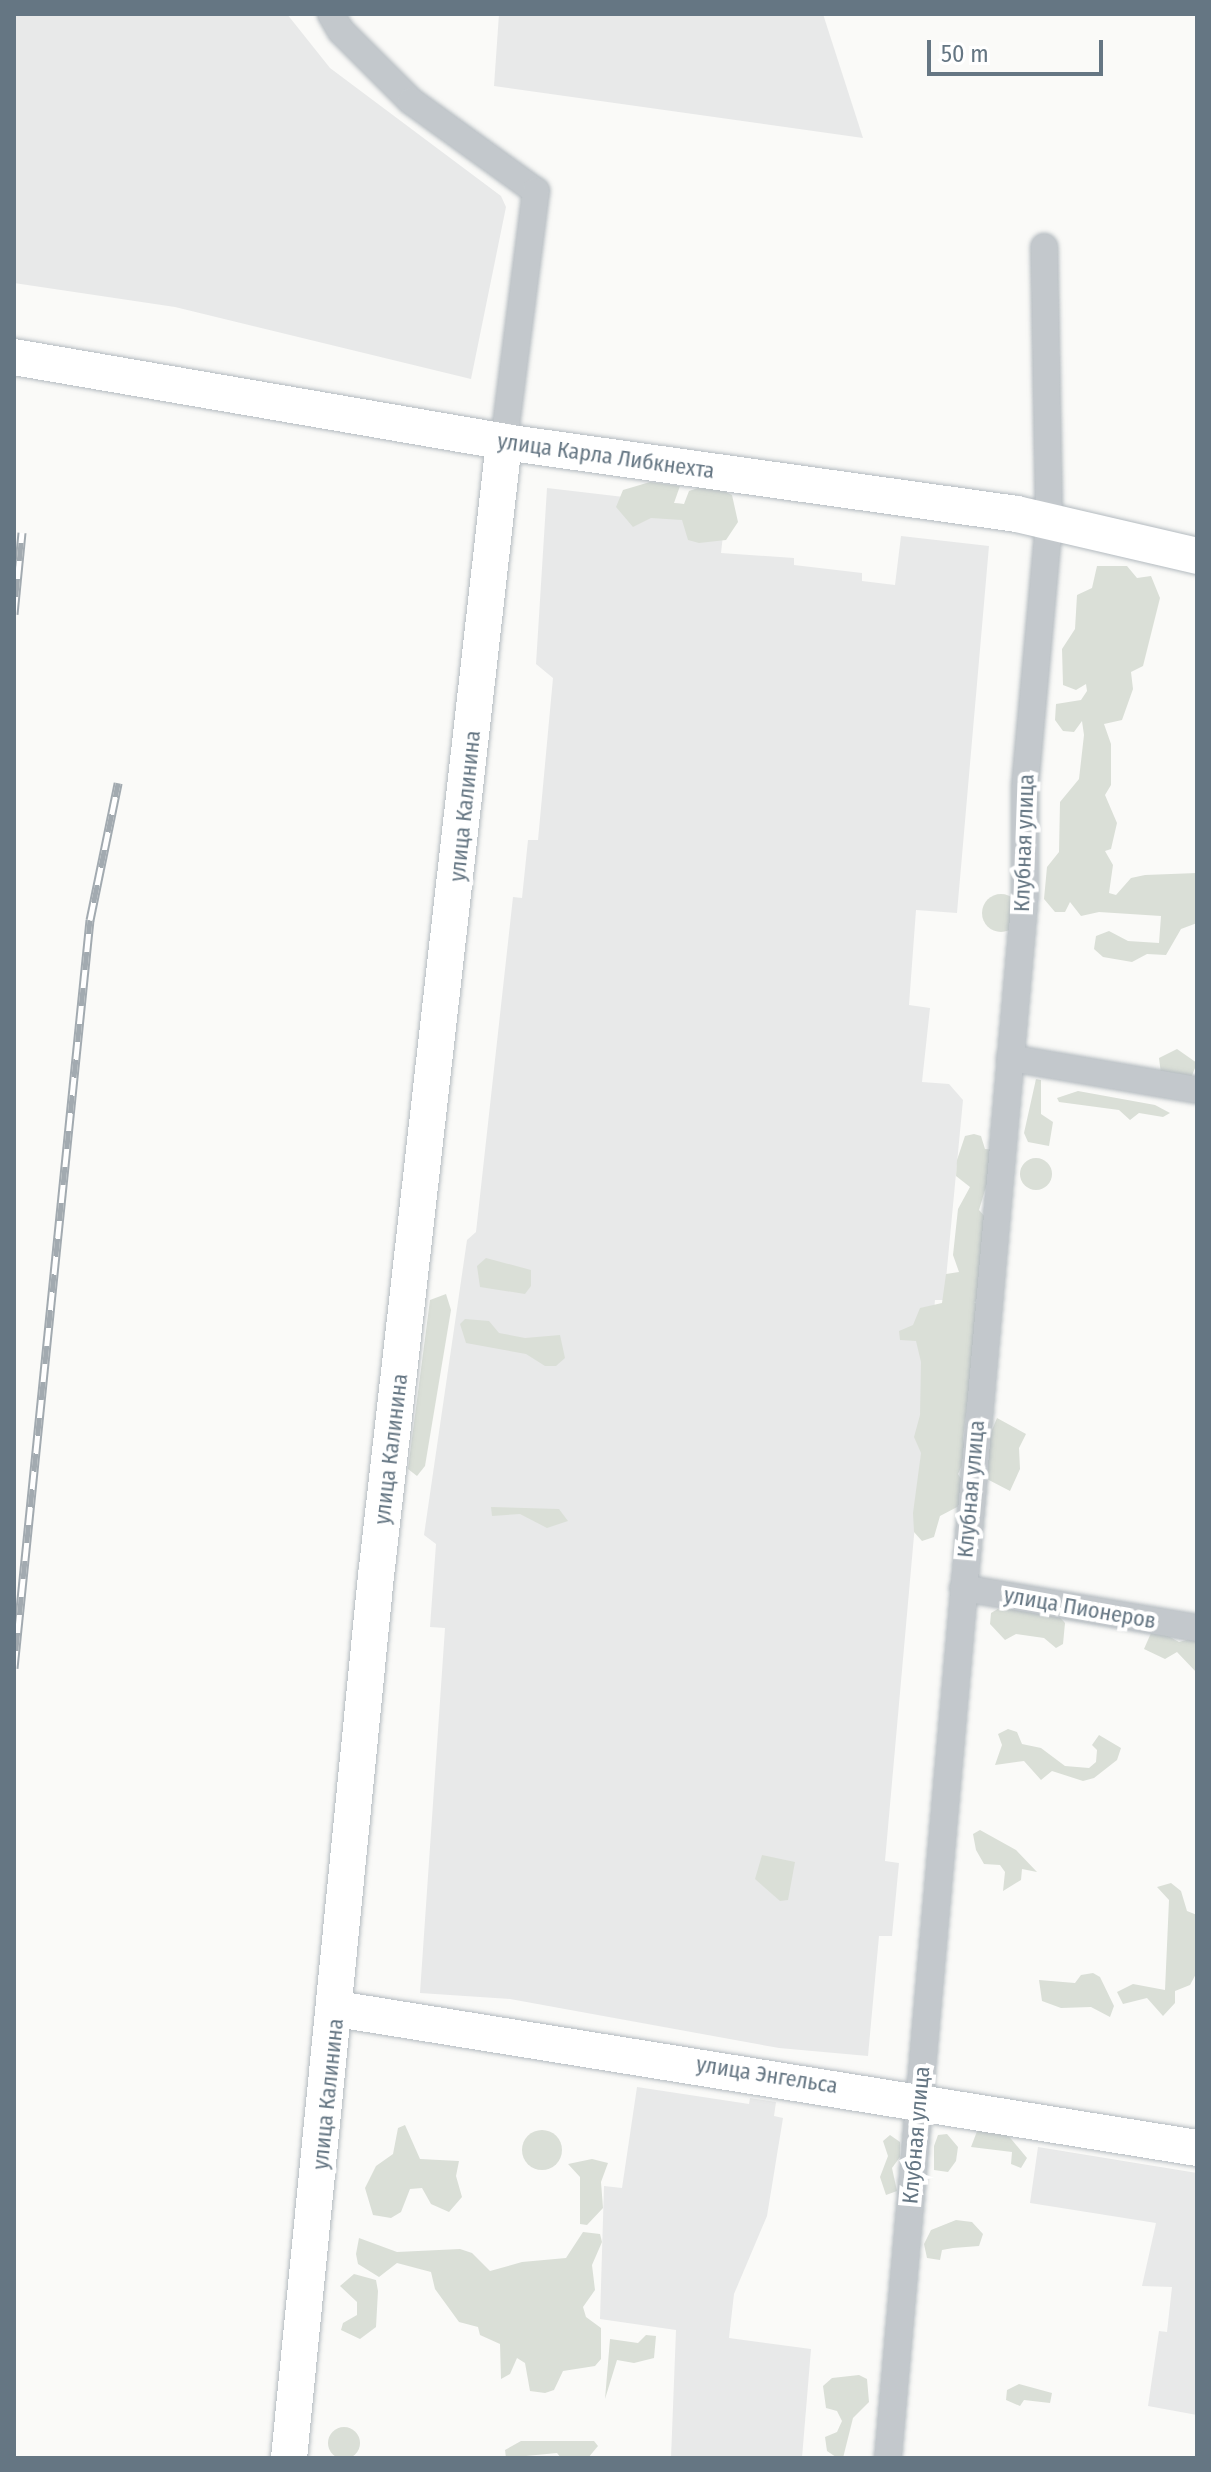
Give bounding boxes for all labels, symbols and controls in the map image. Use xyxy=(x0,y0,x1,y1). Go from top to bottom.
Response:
scale bar xyxy=(931,24,1107,74)
text: 50 m xyxy=(941,40,989,68)
street label: улица Карла Либкнехта xyxy=(496,428,716,484)
street label: улица Калинина xyxy=(444,729,486,883)
street label: Клубная улица xyxy=(1008,774,1040,912)
street label: улица Калинина xyxy=(369,1372,413,1526)
street label: Клубная улица xyxy=(952,1419,990,1559)
street label: улица Пионеров xyxy=(1002,1582,1158,1634)
street label: улица Калинина xyxy=(307,2017,349,2171)
street label: улица Энгельса xyxy=(694,2051,840,2099)
street label: Клубная улица xyxy=(897,2065,935,2205)

